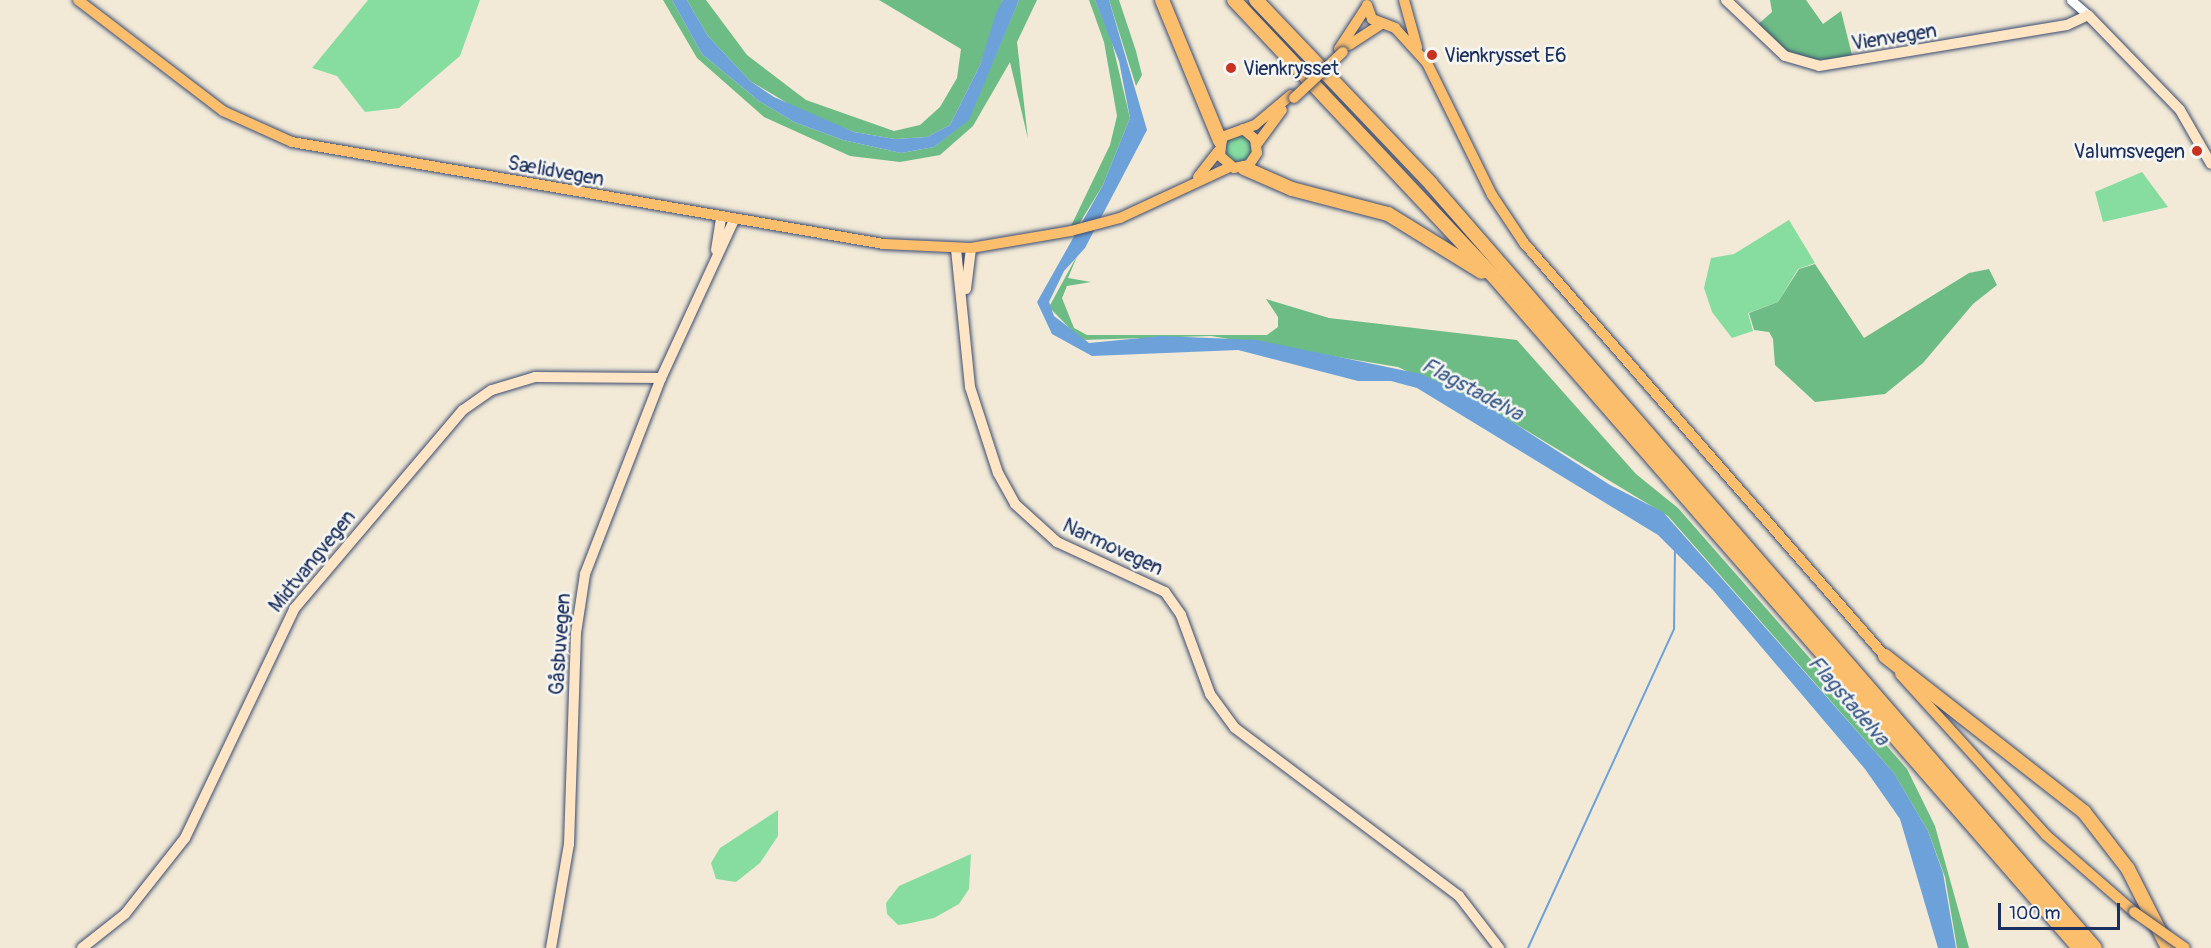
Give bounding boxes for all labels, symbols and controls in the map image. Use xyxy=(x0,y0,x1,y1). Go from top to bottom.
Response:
street label: Vienvegen xyxy=(1850,18,1938,56)
place label: Vienkrysset E6 xyxy=(1444,43,1567,67)
marker: Vienkrysset E6 xyxy=(1425,48,1439,62)
place label: Vienkrysset xyxy=(1243,56,1339,80)
marker: Vienkrysset xyxy=(1224,61,1238,75)
place label: Valumsvegen xyxy=(2073,139,2185,163)
marker: Valumsvegen xyxy=(2190,144,2204,158)
street label: Sælidvegen xyxy=(506,151,606,191)
water label: Flagstadelva xyxy=(1417,353,1527,427)
street label: Midtvangvegen xyxy=(263,505,361,617)
street label: Narmovegen xyxy=(1059,513,1167,581)
street label: Gåsbuvegen xyxy=(544,592,576,696)
water label: Flagstadelva xyxy=(1802,651,1894,751)
scale bar xyxy=(2001,891,2122,929)
text: 100 m xyxy=(2009,902,2061,925)

